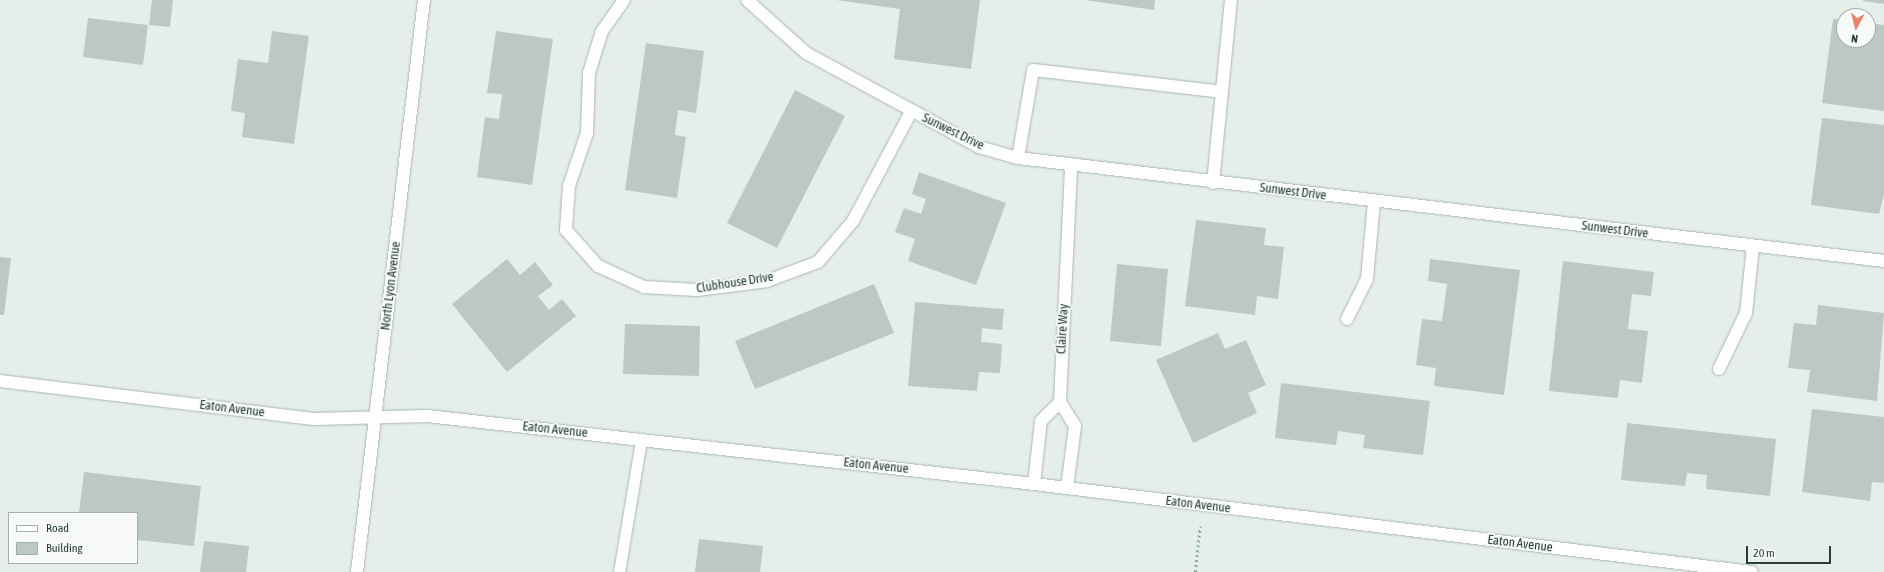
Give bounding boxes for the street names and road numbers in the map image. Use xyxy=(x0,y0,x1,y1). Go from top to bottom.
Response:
street label: Sunwest Drive xyxy=(920,110,986,154)
street label: Sunwest Drive xyxy=(1259,180,1327,204)
street label: Sunwest Drive xyxy=(1581,218,1649,242)
street label: North Lyon Avenue xyxy=(378,241,404,331)
street label: Clubhouse Drive xyxy=(695,269,775,297)
street label: Claire Way xyxy=(1054,303,1072,355)
street label: Eaton Avenue xyxy=(199,397,265,421)
street label: Eaton Avenue xyxy=(522,419,588,441)
street label: Eaton Avenue xyxy=(843,455,909,477)
street label: Eaton Avenue xyxy=(1165,493,1231,517)
street label: Eaton Avenue xyxy=(1487,532,1553,556)

